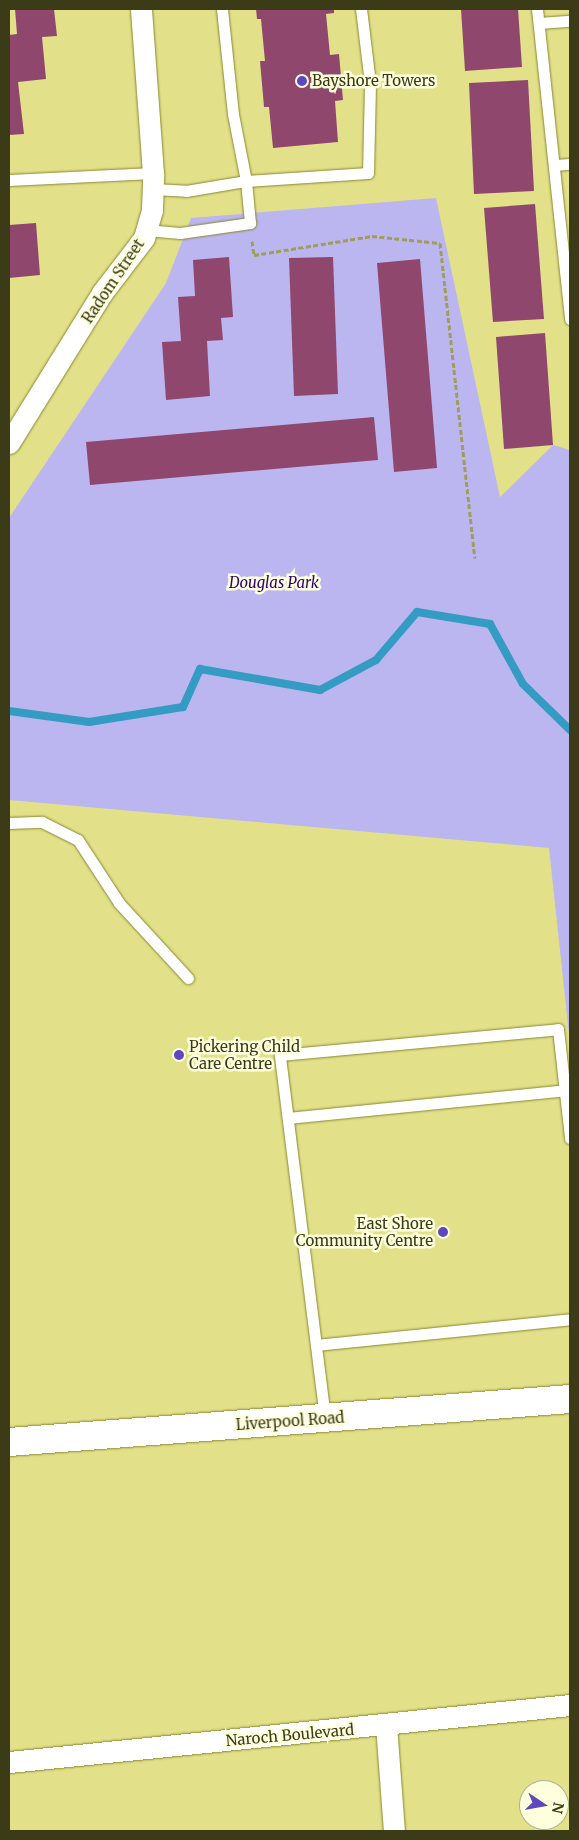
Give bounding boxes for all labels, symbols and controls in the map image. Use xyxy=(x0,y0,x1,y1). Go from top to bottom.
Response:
place label: Bayshore Towers xyxy=(312,72,435,90)
marker: Bayshore Towers xyxy=(296,75,308,87)
street label: Radom Street xyxy=(78,235,148,327)
park label: Douglas Park xyxy=(229,574,319,592)
place label: Pickering Child Care Centre xyxy=(189,1037,300,1072)
marker: Pickering Child Care Centre xyxy=(173,1049,185,1061)
place label: East Shore Community Centre xyxy=(296,1214,433,1249)
marker: East Shore Community Centre xyxy=(437,1226,449,1238)
street label: Liverpool Road xyxy=(235,1408,345,1434)
street label: Naroch Boulevard xyxy=(225,1720,355,1750)
north arrow xyxy=(519,1780,569,1830)
text: N xyxy=(548,1801,568,1815)

